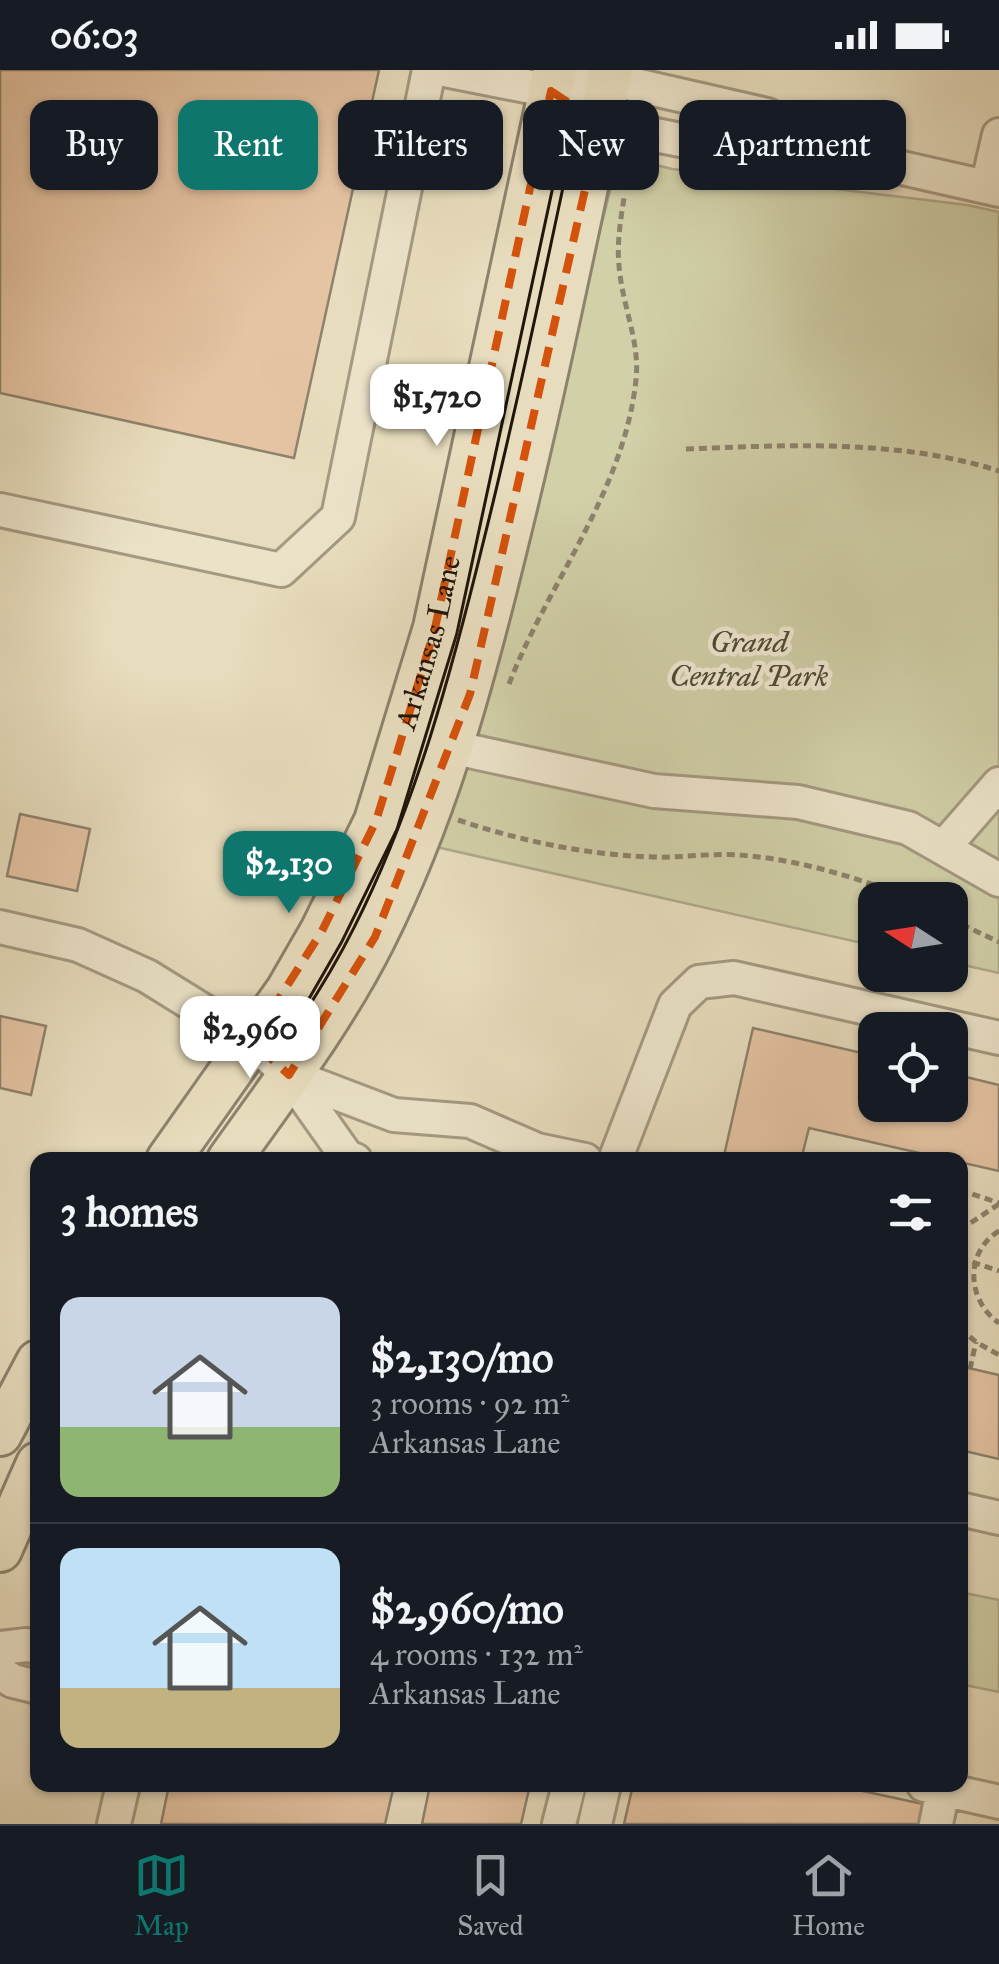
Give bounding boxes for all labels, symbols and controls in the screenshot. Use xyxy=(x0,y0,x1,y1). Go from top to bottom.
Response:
text: 06:03 xyxy=(50,12,139,58)
chip: Buy xyxy=(30,100,158,190)
chip: Rent xyxy=(178,100,318,190)
chip: Filters xyxy=(338,100,503,190)
chip: New xyxy=(523,100,659,190)
chip: Apartment xyxy=(679,100,906,190)
pin: $1,720 xyxy=(356,364,518,449)
text: $1,720 xyxy=(392,377,482,416)
street label: Arkansas Lane xyxy=(387,552,468,735)
park label: Grand Central Park xyxy=(670,624,828,694)
pin: $2,130 xyxy=(208,831,370,916)
text: $2,130 xyxy=(245,844,333,883)
north arrow xyxy=(858,882,968,992)
map controls xyxy=(858,882,968,1122)
pin: $2,960 xyxy=(169,996,331,1081)
text: $2,960 xyxy=(202,1009,298,1048)
button: locate xyxy=(858,1012,968,1122)
icon: filters xyxy=(883,1185,938,1240)
text: 3 homes xyxy=(60,1186,198,1238)
text: $2,130/mo xyxy=(370,1332,553,1384)
icon: home xyxy=(140,1337,260,1457)
text: 3 rooms · 92 m² xyxy=(370,1384,570,1423)
text: Arkansas Lane xyxy=(370,1423,561,1462)
text: $2,960/mo xyxy=(370,1583,564,1635)
icon: home xyxy=(140,1588,260,1708)
text: 4 rooms · 132 m² xyxy=(370,1635,583,1674)
text: Arkansas Lane xyxy=(370,1674,561,1713)
tab: Map xyxy=(134,1848,189,1943)
tab: Saved xyxy=(457,1848,524,1943)
tab: Home xyxy=(792,1848,865,1943)

